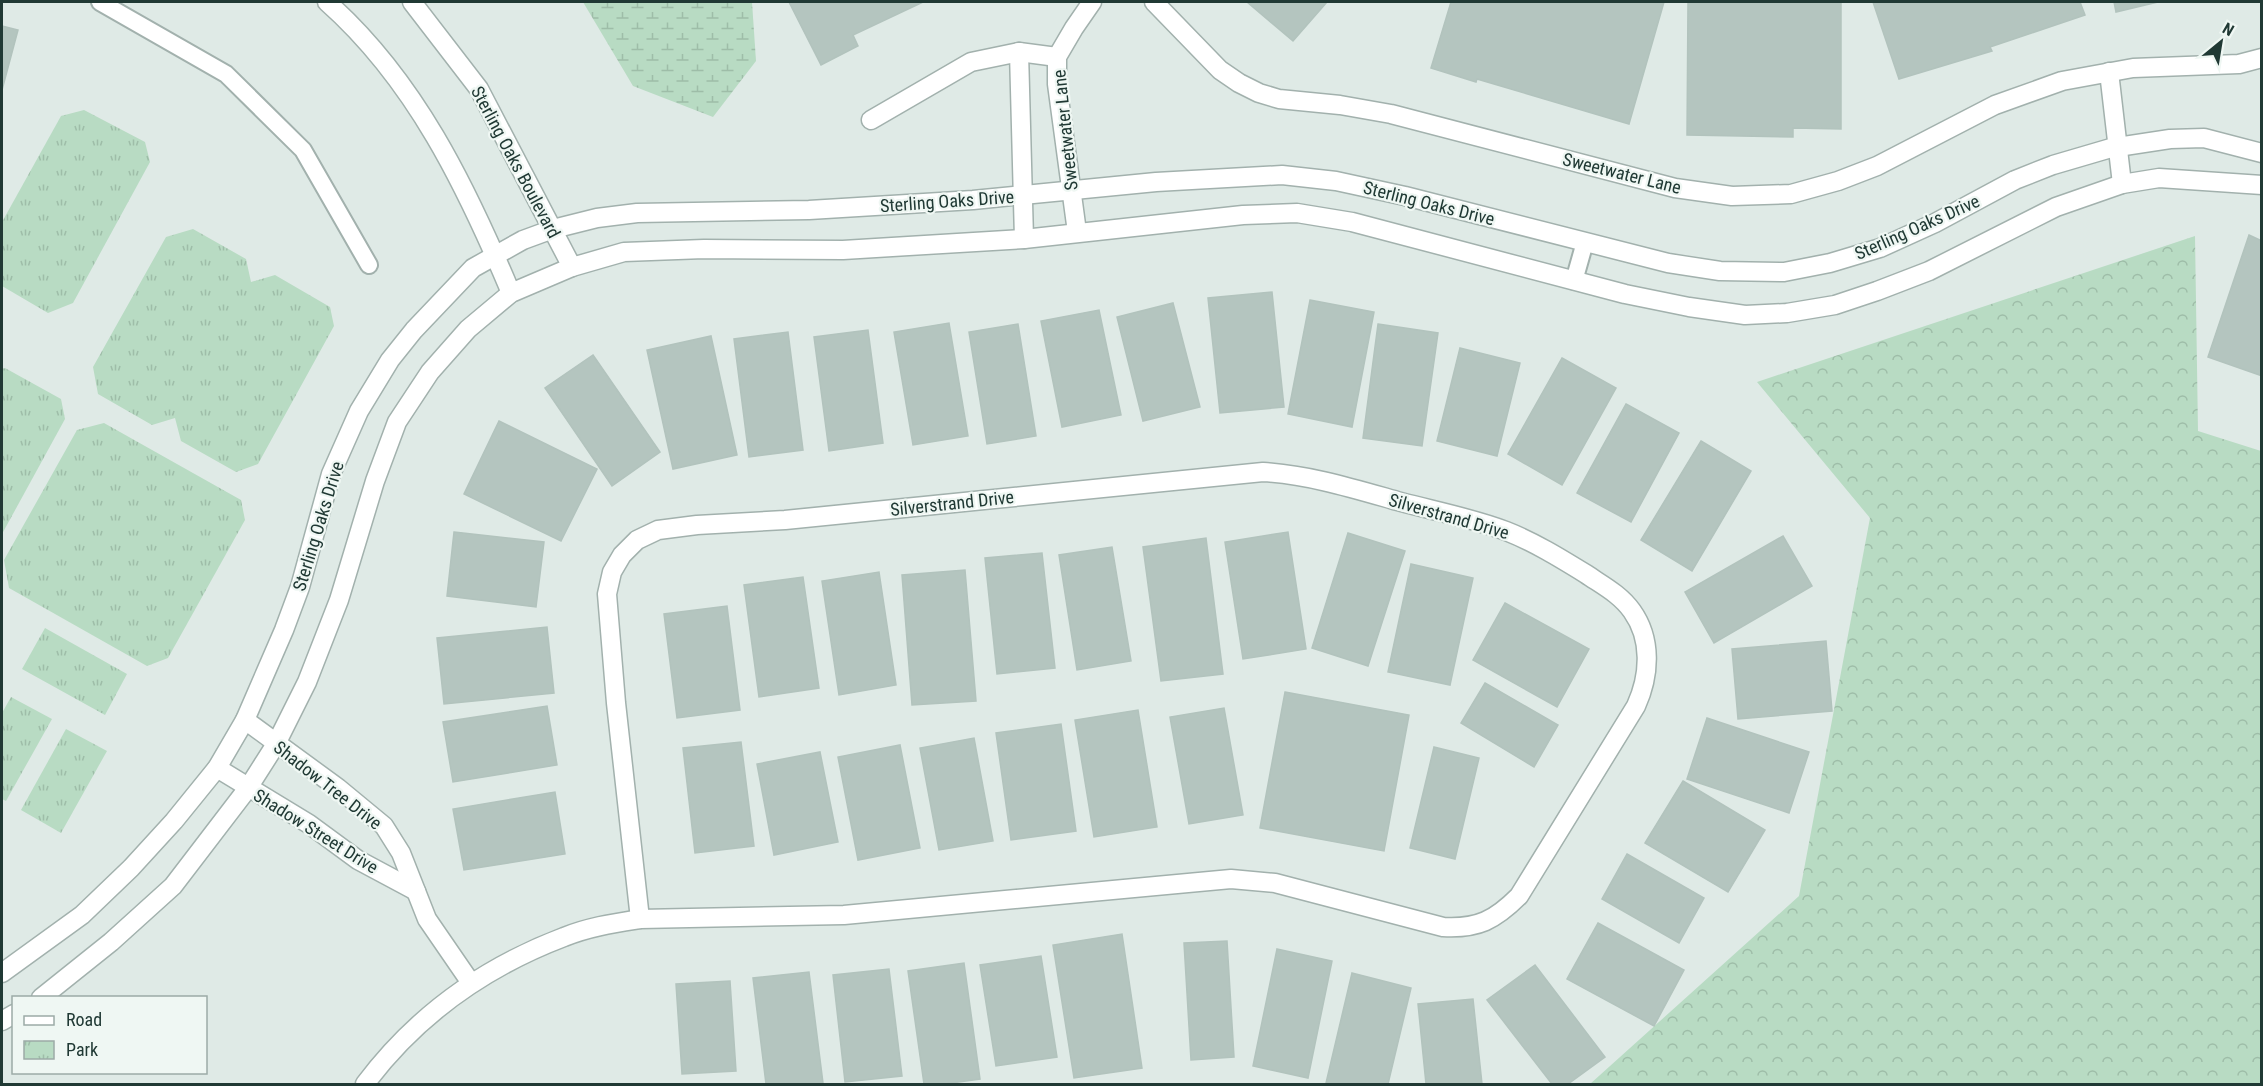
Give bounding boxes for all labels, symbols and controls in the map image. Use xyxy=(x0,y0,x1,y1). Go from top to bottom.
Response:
north arrow xyxy=(2191,12,2251,72)
text: N xyxy=(2219,19,2237,40)
street label: Sweetwater Lane xyxy=(1048,69,1082,191)
street label: Sterling Oaks Boulevard xyxy=(467,82,565,242)
street label: Sweetwater Lane xyxy=(1561,148,1683,198)
street label: Sterling Oaks Drive xyxy=(1361,177,1497,229)
street label: Sterling Oaks Drive xyxy=(879,186,1015,216)
street label: Sterling Oaks Drive xyxy=(1851,190,1983,264)
street label: Sterling Oaks Drive xyxy=(288,459,348,593)
street label: Silverstrand Drive xyxy=(889,486,1015,520)
street label: Silverstrand Drive xyxy=(1386,489,1512,543)
street label: Shadow Tree Drive xyxy=(270,736,386,834)
street label: Shadow Street Drive xyxy=(250,784,382,878)
legend xyxy=(12,996,207,1074)
text: Road xyxy=(66,1009,102,1030)
text: Park xyxy=(66,1039,98,1060)

